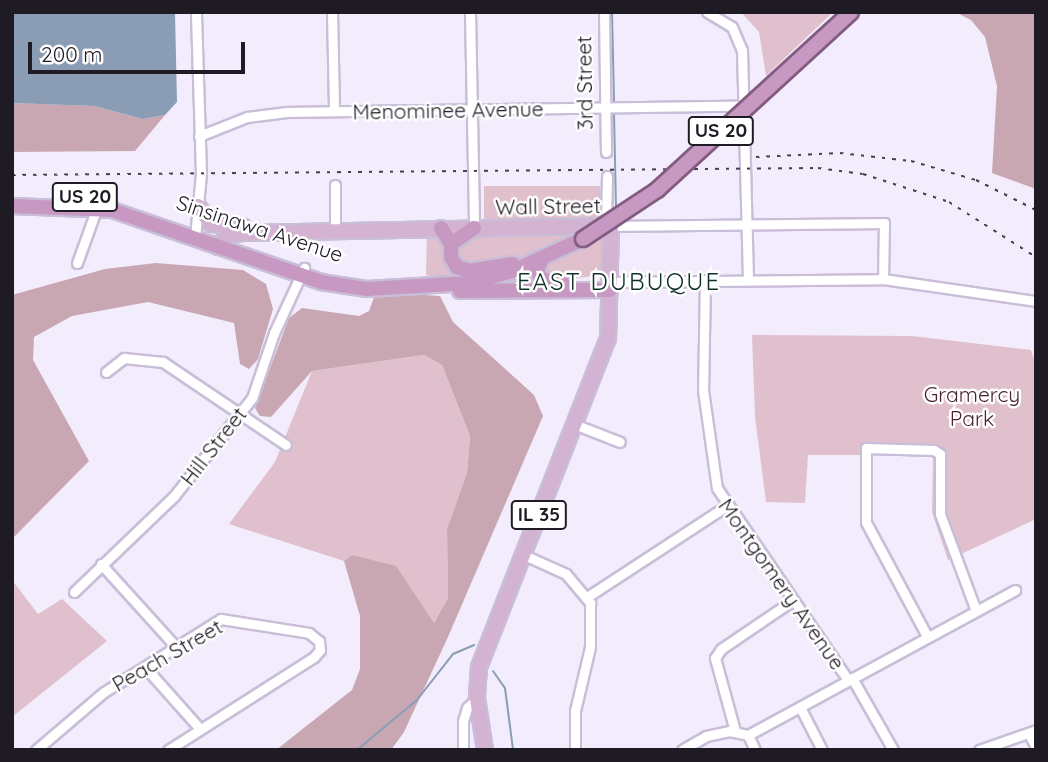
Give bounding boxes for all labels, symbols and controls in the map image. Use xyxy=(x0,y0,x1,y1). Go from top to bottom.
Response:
scale bar xyxy=(32,28,248,72)
street label: 3rd Street xyxy=(571,36,597,130)
text: 200 m xyxy=(41,41,103,67)
street label: Menominee Avenue xyxy=(352,96,544,124)
road number: US 20 xyxy=(688,116,754,146)
road number: US 20 xyxy=(52,182,118,212)
street label: Sinsinawa Avenue xyxy=(174,189,346,267)
street label: Wall Street xyxy=(495,192,601,220)
district label: EAST DUBUQUE xyxy=(518,268,720,296)
park label: Gramercy Park xyxy=(924,381,1020,431)
street label: Hill Street xyxy=(175,402,251,490)
street label: Montgomery Avenue xyxy=(713,494,851,674)
road number: IL 35 xyxy=(509,500,569,530)
street label: Peach Street xyxy=(107,613,227,697)

